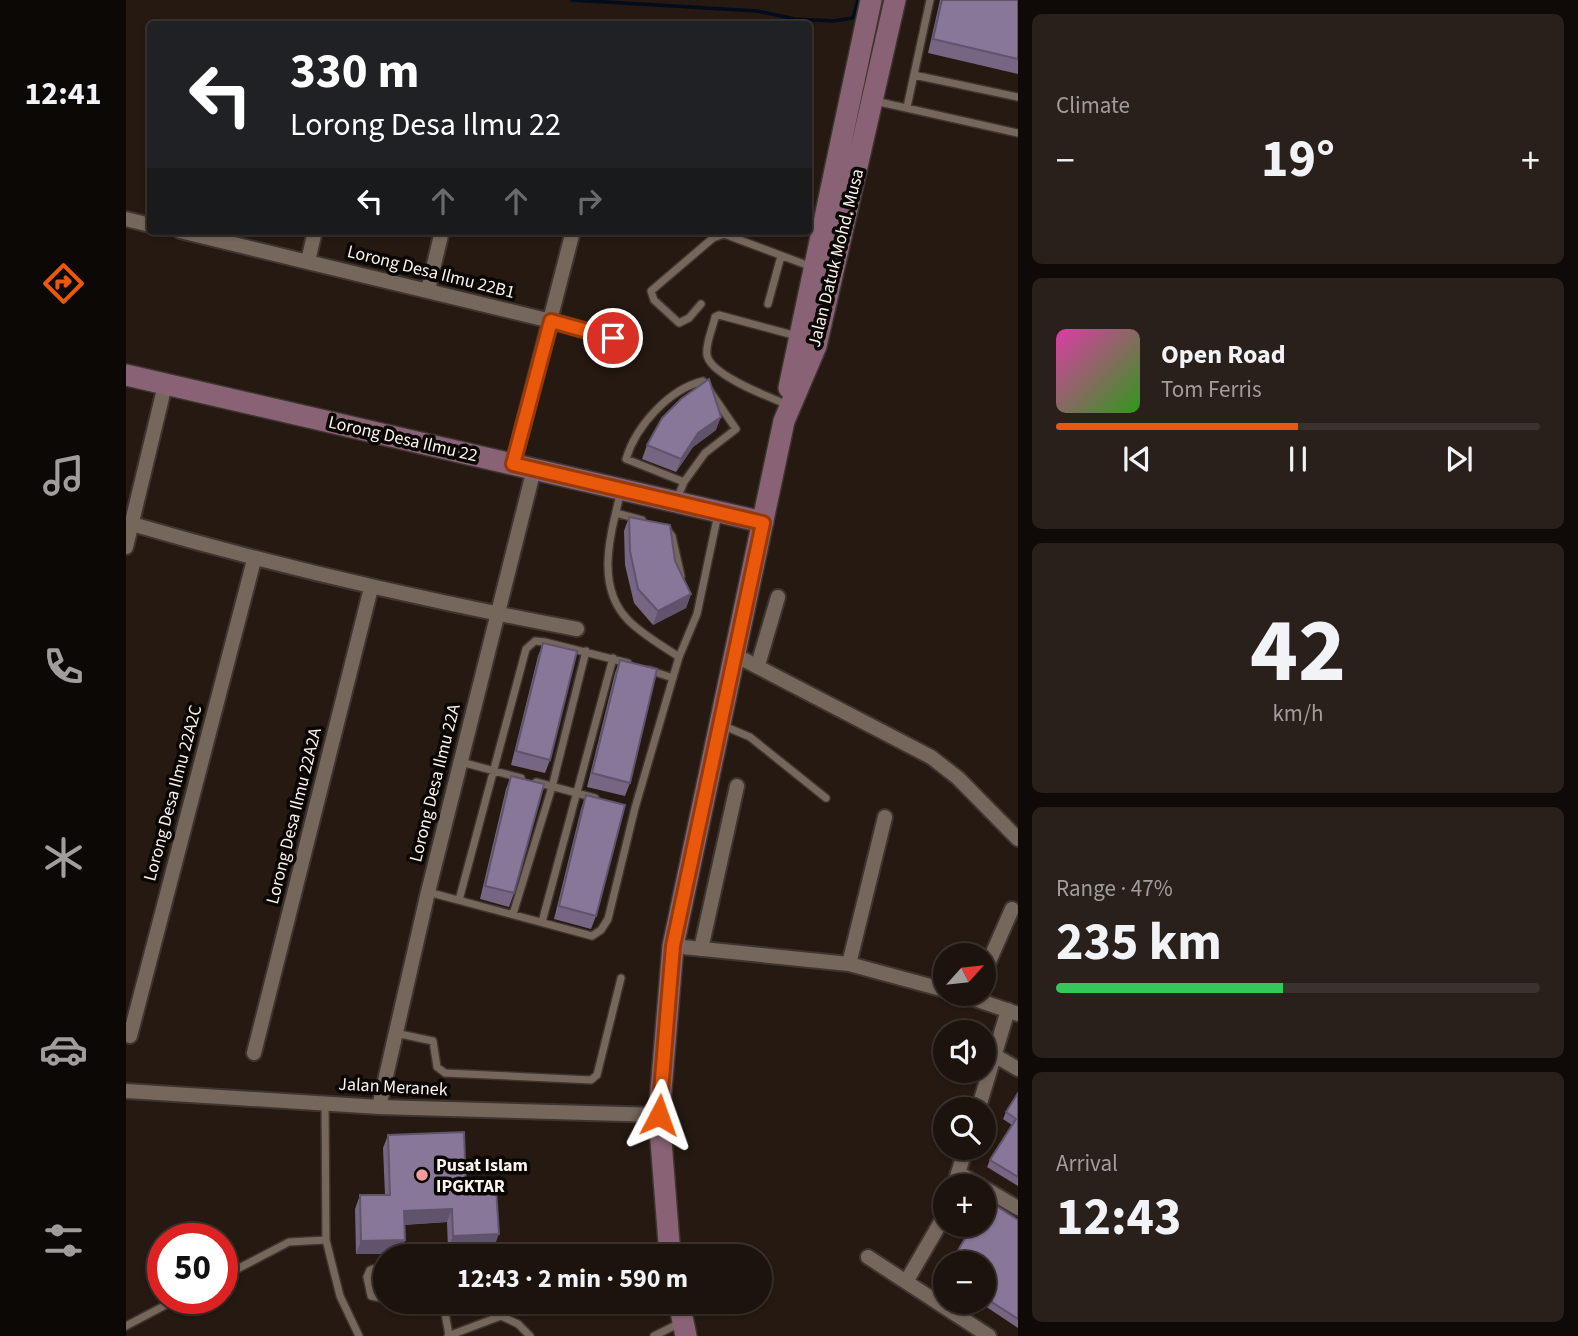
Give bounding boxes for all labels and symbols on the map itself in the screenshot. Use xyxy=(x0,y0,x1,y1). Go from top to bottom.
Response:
street label: Jalan Datuk Mohd. Musa xyxy=(802,166,870,350)
street label: Lorong Desa Ilmu 22B1 xyxy=(345,239,517,305)
pin xyxy=(583,308,643,368)
street label: Lorong Desa Ilmu 22 xyxy=(326,410,480,468)
street label: Lorong Desa Ilmu 22A xyxy=(403,701,467,865)
street label: Lorong Desa Ilmu 22A2C xyxy=(137,702,209,884)
street label: Lorong Desa Ilmu 22A2A xyxy=(260,725,328,907)
north arrow xyxy=(933,943,996,1006)
street label: Jalan Meranek xyxy=(338,1072,448,1102)
position arrow xyxy=(622,1078,696,1152)
place label: Pusat Islam IPGKTAR xyxy=(436,1153,528,1199)
marker: Pusat Islam IPGKTAR xyxy=(414,1167,430,1183)
speed limit sign: 50 xyxy=(147,1223,238,1314)

